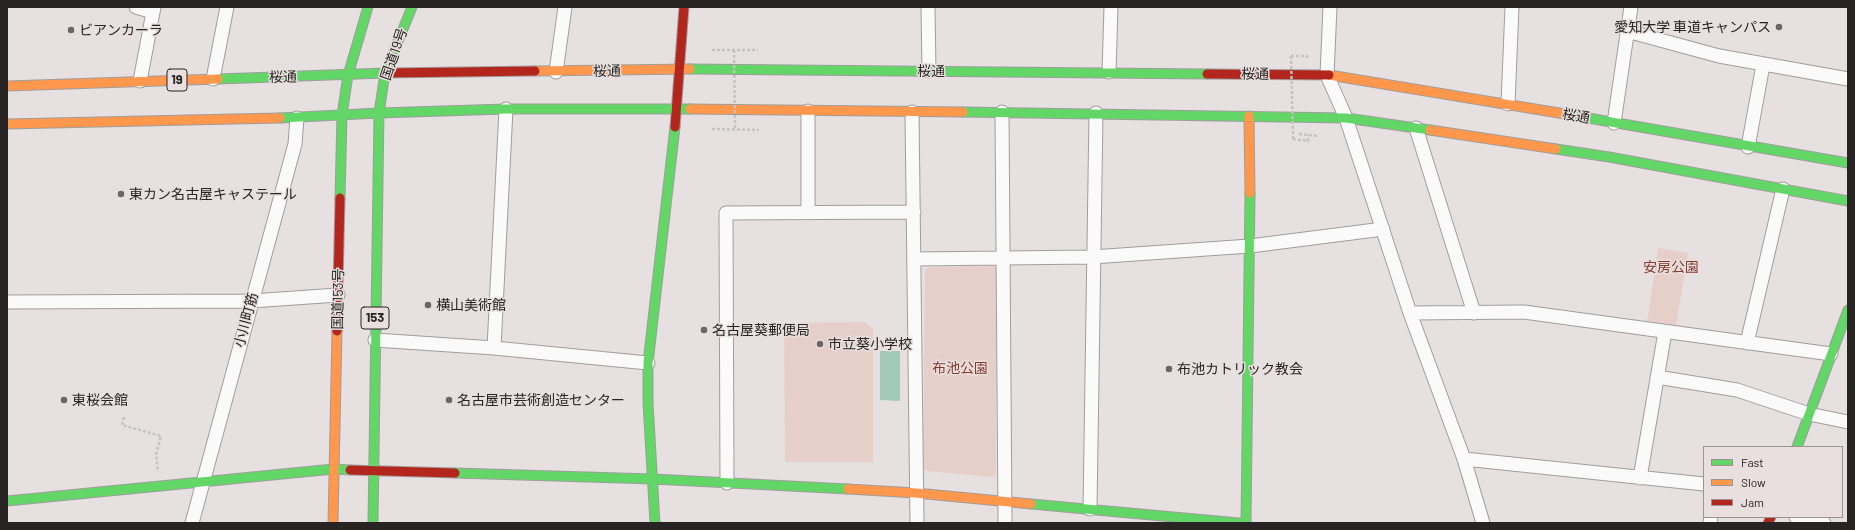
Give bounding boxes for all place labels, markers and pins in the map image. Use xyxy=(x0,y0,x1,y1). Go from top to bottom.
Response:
place label: 愛知大学 車道キャンパス xyxy=(1614,19,1771,35)
place label: ビアンカーラ xyxy=(79,22,163,38)
marker: 愛知大学 車道キャンパス xyxy=(1774,22,1784,32)
marker: ビアンカーラ xyxy=(66,25,76,35)
place label: 東カン名古屋キャステール xyxy=(129,186,297,202)
marker: 東カン名古屋キャステール xyxy=(116,189,126,199)
place label: 横山美術館 xyxy=(436,297,506,313)
marker: 横山美術館 xyxy=(423,300,433,310)
place label: 名古屋葵郵便局 xyxy=(712,322,810,338)
marker: 名古屋葵郵便局 xyxy=(699,325,709,335)
place label: 市立葵小学校 xyxy=(828,336,912,352)
marker: 市立葵小学校 xyxy=(815,339,825,349)
place label: 布池カトリック教会 xyxy=(1177,361,1303,377)
marker: 布池カトリック教会 xyxy=(1164,364,1174,374)
place label: 東桜会館 xyxy=(72,392,128,408)
place label: 名古屋市芸術創造センター xyxy=(457,392,625,408)
marker: 東桜会館 xyxy=(59,395,69,405)
marker: 名古屋市芸術創造センター xyxy=(444,395,454,405)

